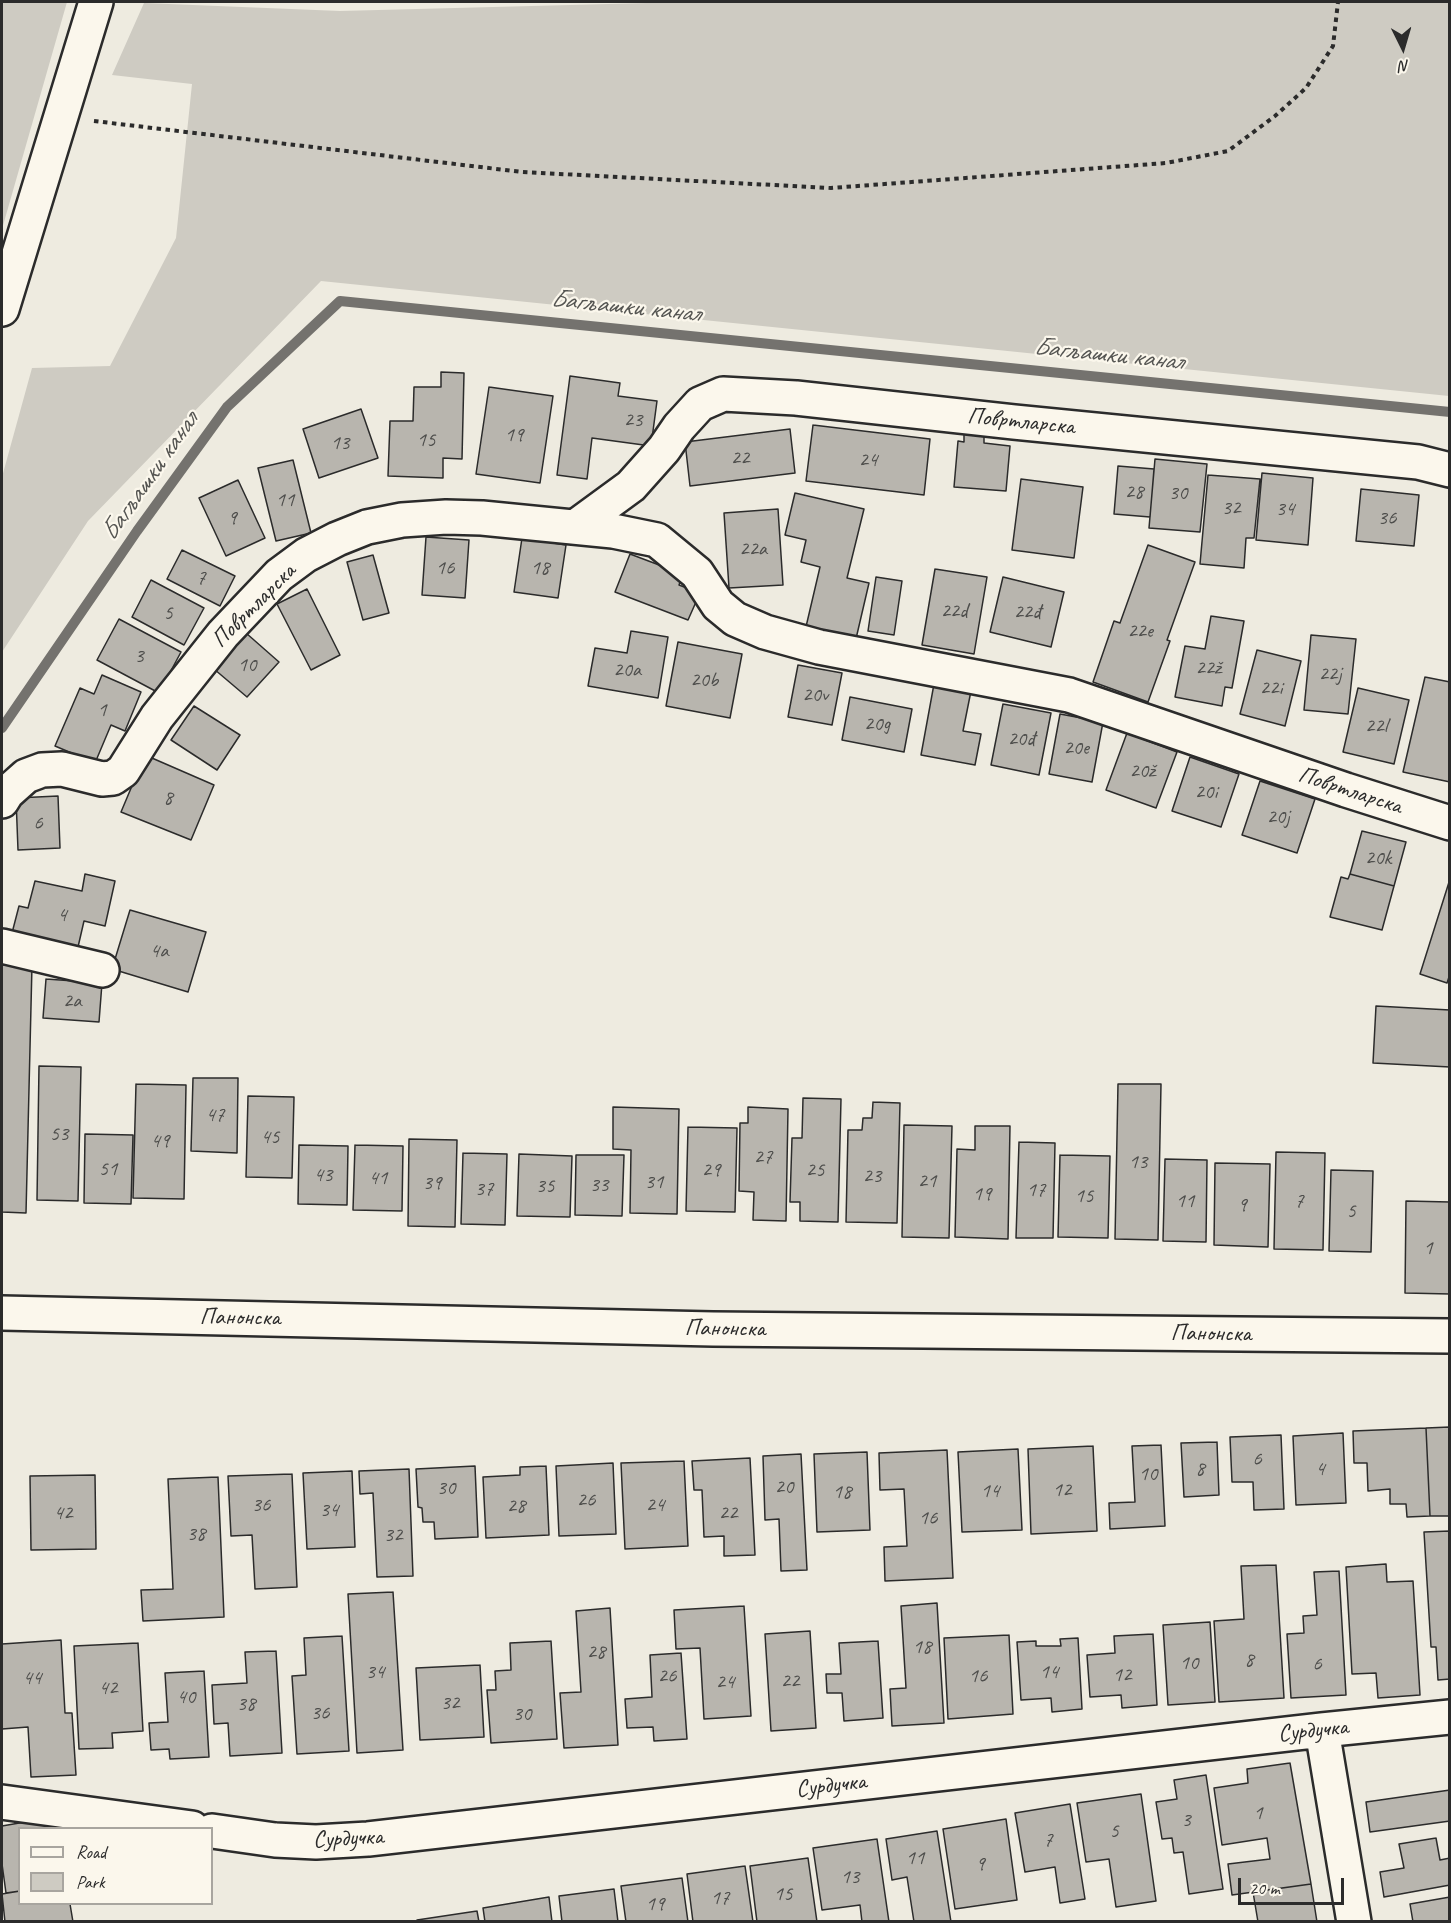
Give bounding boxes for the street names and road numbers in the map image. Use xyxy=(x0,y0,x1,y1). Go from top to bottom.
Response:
street label: Повртларска xyxy=(966,402,1076,442)
street label: Повртларска xyxy=(206,558,302,654)
street label: Повртларска xyxy=(1294,761,1406,821)
street label: Панонска xyxy=(199,1303,281,1333)
street label: Панонска xyxy=(684,1314,766,1344)
street label: Панонска xyxy=(1170,1319,1252,1349)
street label: Сурдучка xyxy=(1277,1713,1349,1749)
street label: Сурдучка xyxy=(794,1767,868,1805)
street label: Сурдучка xyxy=(312,1823,384,1855)

